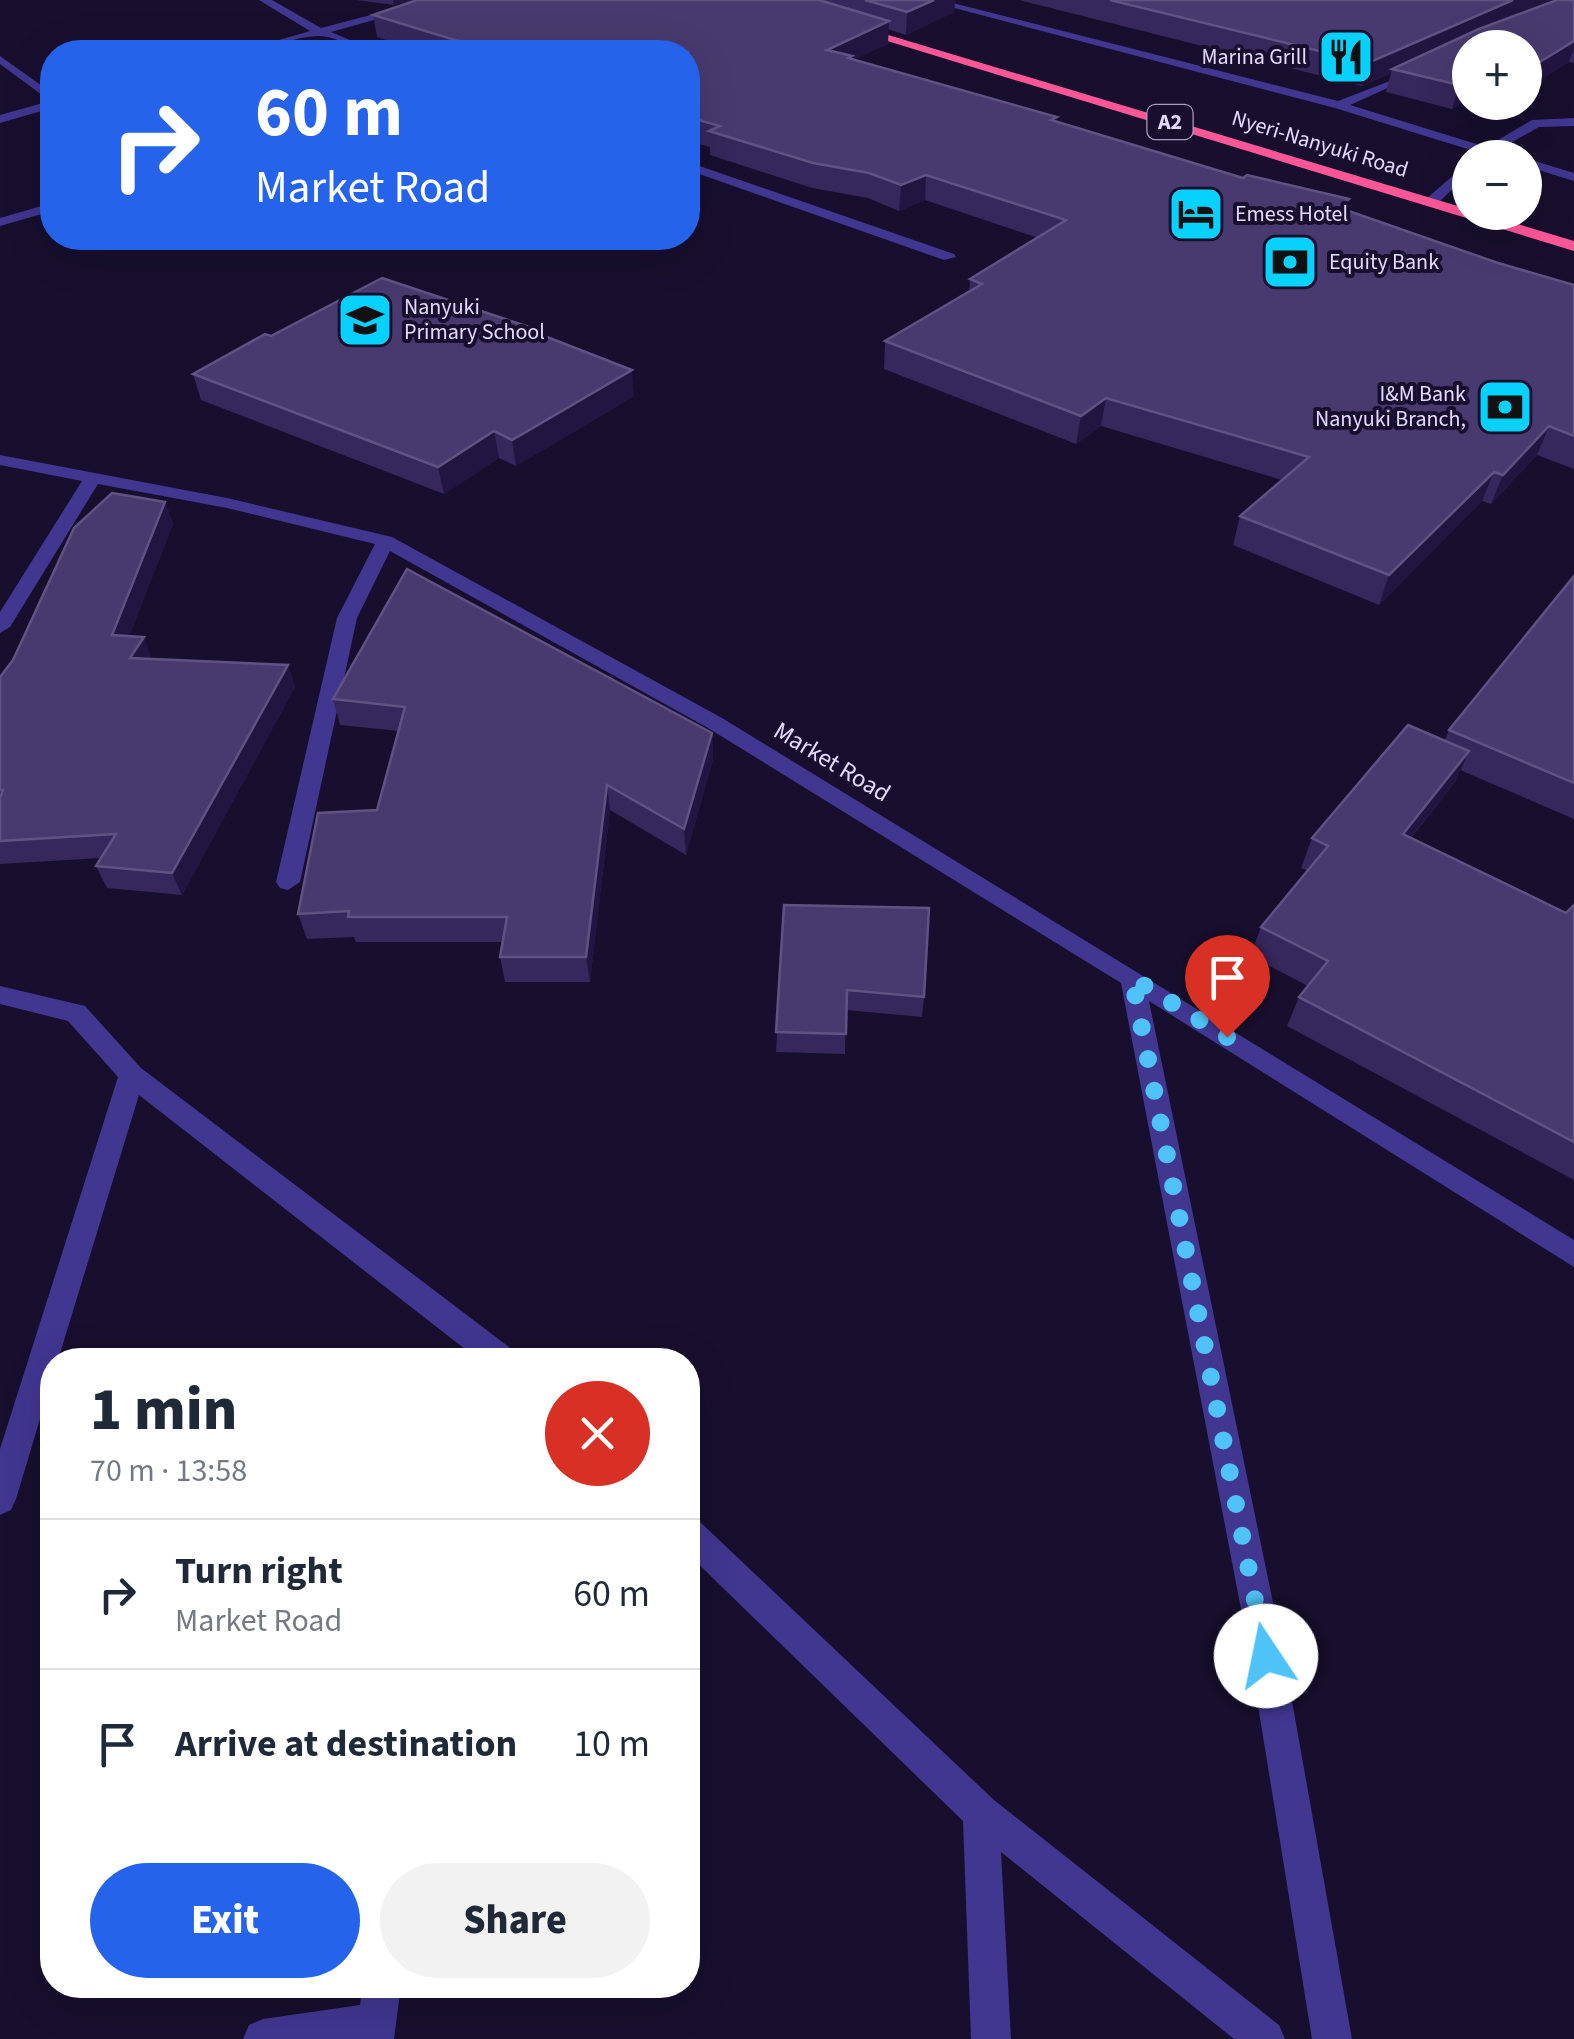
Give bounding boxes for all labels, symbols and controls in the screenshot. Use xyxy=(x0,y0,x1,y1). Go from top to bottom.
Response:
restaurant icon: Marina Grill xyxy=(1316,27,1376,87)
map controls xyxy=(1452,30,1542,230)
button: + xyxy=(1452,30,1542,120)
place label: Marina Grill xyxy=(1202,41,1307,73)
text: 60 m xyxy=(255,63,403,163)
icon: right xyxy=(90,80,220,210)
street label: Nyeri-Nanyuki Road xyxy=(1228,102,1412,186)
road number: A2 xyxy=(1148,105,1192,139)
button: − xyxy=(1452,140,1542,230)
text: Market Road xyxy=(255,156,490,220)
hotel icon: Emess Hotel xyxy=(1166,184,1226,244)
place label: Emess Hotel xyxy=(1235,198,1348,230)
bank icon: Equity Bank xyxy=(1260,232,1320,292)
place label: Equity Bank xyxy=(1329,246,1439,278)
school or university icon: Nanyuki Primary School xyxy=(335,290,395,350)
place label: Nanyuki Primary School xyxy=(404,291,545,348)
bank icon: I&M Bank Nanyuki Branch, xyxy=(1475,377,1535,437)
place label: I&M Bank Nanyuki Branch, xyxy=(1315,378,1466,435)
street label: Market Road xyxy=(767,713,897,811)
pin xyxy=(1185,935,1270,1038)
icon: arrive xyxy=(1200,950,1255,1005)
text: 1 min xyxy=(90,1368,237,1453)
button: close xyxy=(545,1381,650,1486)
text: 70 m · 13:58 xyxy=(90,1448,247,1494)
text: Turn right xyxy=(175,1544,343,1598)
icon: right xyxy=(90,1567,145,1622)
text: 60 m xyxy=(573,1567,650,1621)
text: Market Road xyxy=(175,1598,342,1644)
position arrow xyxy=(1214,1604,1318,1708)
icon: arrive xyxy=(90,1717,145,1772)
text: Arrive at destination xyxy=(175,1717,517,1771)
text: 10 m xyxy=(573,1717,650,1771)
button: Exit xyxy=(90,1863,360,1978)
button: Share xyxy=(380,1863,650,1978)

